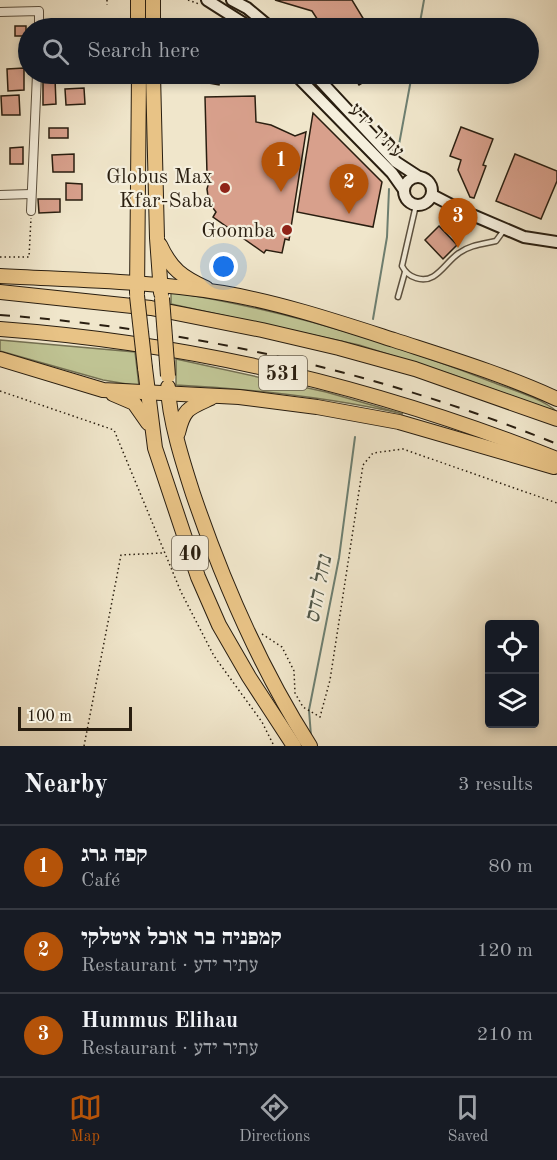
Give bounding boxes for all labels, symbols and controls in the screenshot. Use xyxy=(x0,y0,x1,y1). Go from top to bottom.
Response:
search box xyxy=(18,18,539,84)
icon: search xyxy=(39,35,72,68)
text: Search here xyxy=(87,40,200,62)
street label: עתיר ידע xyxy=(344,100,407,163)
pin: 1 xyxy=(262,142,300,192)
pin: 2 xyxy=(330,164,368,214)
place label: Globus Max Kfar-Saba xyxy=(106,167,213,212)
marker: Globus Max Kfar-Saba xyxy=(218,181,232,195)
pin: 3 xyxy=(438,198,478,248)
place label: Goomba xyxy=(201,221,275,242)
marker: Goomba xyxy=(280,223,294,237)
your location xyxy=(209,252,238,281)
road number: 531 xyxy=(259,356,307,390)
road number: 40 xyxy=(172,536,208,570)
water label: נחל הדס xyxy=(301,552,337,625)
map controls xyxy=(485,620,539,728)
button: locate xyxy=(485,620,539,674)
button: layers xyxy=(485,674,539,728)
scale bar xyxy=(18,704,132,732)
text: 100 m xyxy=(27,709,72,725)
text: Nearby xyxy=(24,772,108,798)
text: 3 results xyxy=(458,775,533,795)
text: קפה גרג xyxy=(81,844,148,866)
text: 1 xyxy=(38,857,49,877)
text: 80 m xyxy=(488,857,533,877)
text: Café xyxy=(81,871,120,891)
text: קמפניה בר אוכל איטלקי xyxy=(81,927,282,949)
text: 2 xyxy=(38,941,49,961)
text: 120 m xyxy=(477,941,533,961)
text: Restaurant · עתיר ידע xyxy=(81,956,258,976)
text: Hummus Elihau xyxy=(81,1010,238,1032)
text: 3 xyxy=(38,1025,49,1045)
text: 210 m xyxy=(477,1025,533,1045)
text: Restaurant · עתיר ידע xyxy=(81,1039,258,1059)
tab: Map xyxy=(69,1091,102,1147)
tab: Directions xyxy=(239,1091,310,1147)
tab: Saved xyxy=(448,1091,488,1147)

